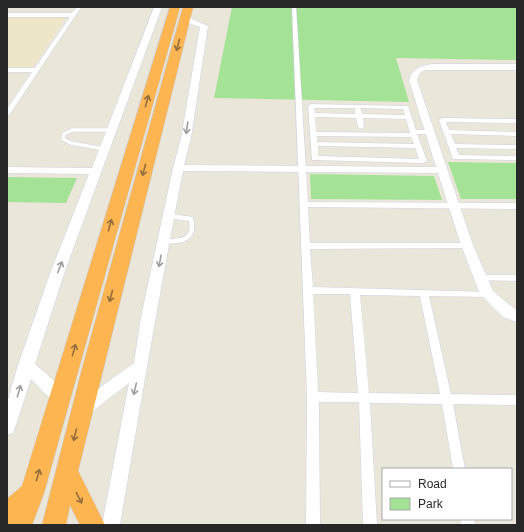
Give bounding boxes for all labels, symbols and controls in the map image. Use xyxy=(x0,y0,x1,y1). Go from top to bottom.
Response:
one-way arrow xyxy=(174,38,181,51)
one-way arrow xyxy=(144,94,151,107)
one-way arrow xyxy=(184,121,191,134)
one-way arrow xyxy=(140,163,147,176)
one-way arrow xyxy=(107,219,114,232)
one-way arrow xyxy=(155,254,163,267)
one-way arrow xyxy=(56,262,64,274)
one-way arrow xyxy=(107,289,114,302)
one-way arrow xyxy=(71,344,78,357)
one-way arrow xyxy=(131,382,139,395)
one-way arrow xyxy=(16,384,23,397)
one-way arrow xyxy=(71,428,78,441)
legend xyxy=(382,468,512,520)
one-way arrow xyxy=(34,469,42,482)
text: Road xyxy=(418,477,447,491)
one-way arrow xyxy=(76,492,83,504)
text: Park xyxy=(418,497,444,511)

